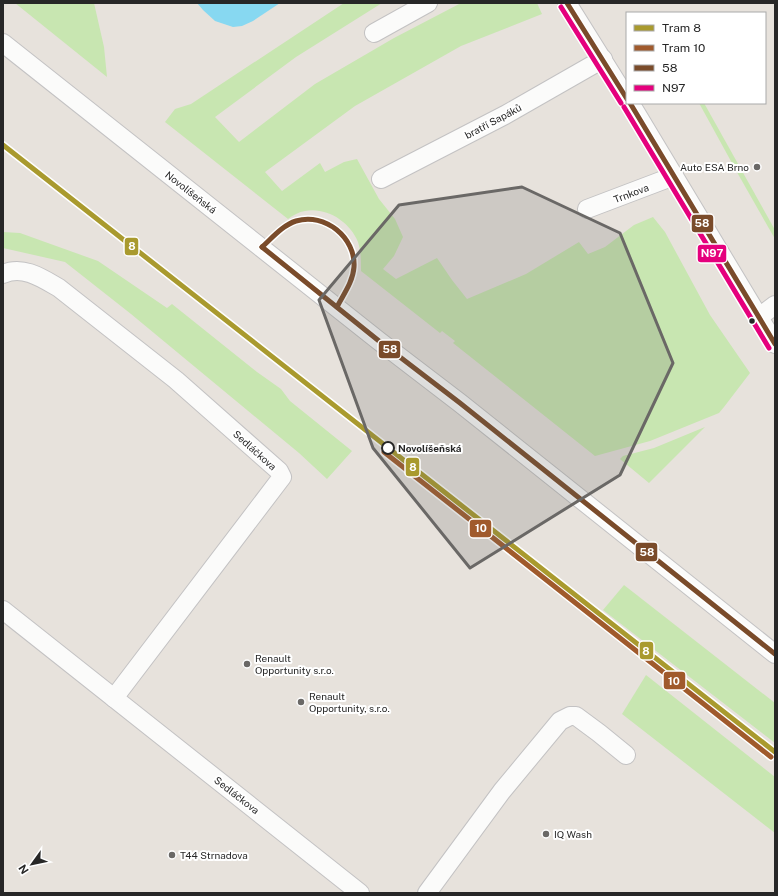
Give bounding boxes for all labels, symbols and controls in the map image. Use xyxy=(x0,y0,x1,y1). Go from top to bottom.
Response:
legend xyxy=(626,12,766,104)
text: Tram 8 xyxy=(662,21,701,35)
text: Tram 10 xyxy=(662,41,705,55)
text: 58 xyxy=(662,61,678,75)
text: N97 xyxy=(662,81,686,95)
street label: bratří Sapáků xyxy=(463,101,524,141)
place label: Auto ESA Brno xyxy=(680,161,749,173)
marker: Auto ESA Brno xyxy=(752,162,762,172)
street label: Novolíšeňská xyxy=(163,168,219,216)
street label: Trnkova xyxy=(612,181,650,205)
line badge: 58 xyxy=(691,214,714,233)
text: 58 xyxy=(695,217,709,229)
line badge: 8 xyxy=(124,237,139,256)
text: 8 xyxy=(128,240,136,252)
line badge: N97 xyxy=(697,244,727,263)
text: N97 xyxy=(701,247,723,259)
unlabelled marker xyxy=(747,316,757,326)
line badge: 58 xyxy=(378,340,401,359)
text: 58 xyxy=(383,343,397,355)
street label: Sedláčkova xyxy=(231,428,279,472)
marker: Novolíšeňská xyxy=(381,441,395,455)
place label: Novolíšeňská xyxy=(398,442,462,454)
line badge: 8 xyxy=(405,457,420,477)
text: 8 xyxy=(409,461,417,473)
line badge: 10 xyxy=(469,519,492,538)
text: 10 xyxy=(475,522,487,534)
line badge: 58 xyxy=(635,542,658,562)
text: 58 xyxy=(640,546,654,558)
line badge: 8 xyxy=(639,641,654,660)
text: 8 xyxy=(642,645,650,657)
place label: Renault Opportunity s.r.o. xyxy=(255,652,334,676)
marker: Renault Opportunity s.r.o. xyxy=(242,659,252,669)
line badge: 10 xyxy=(663,671,686,690)
text: 10 xyxy=(668,675,680,687)
place label: Renault Opportunity, s.r.o. xyxy=(309,690,390,714)
marker: Renault Opportunity, s.r.o. xyxy=(296,697,306,707)
street label: Sedláčkova xyxy=(212,774,262,816)
place label: IQ Wash xyxy=(554,828,592,840)
marker: IQ Wash xyxy=(541,829,551,839)
north arrow xyxy=(12,844,52,884)
place label: T44 Strnadova xyxy=(180,849,248,861)
marker: T44 Strnadova xyxy=(167,850,177,860)
text: N xyxy=(16,863,31,876)

